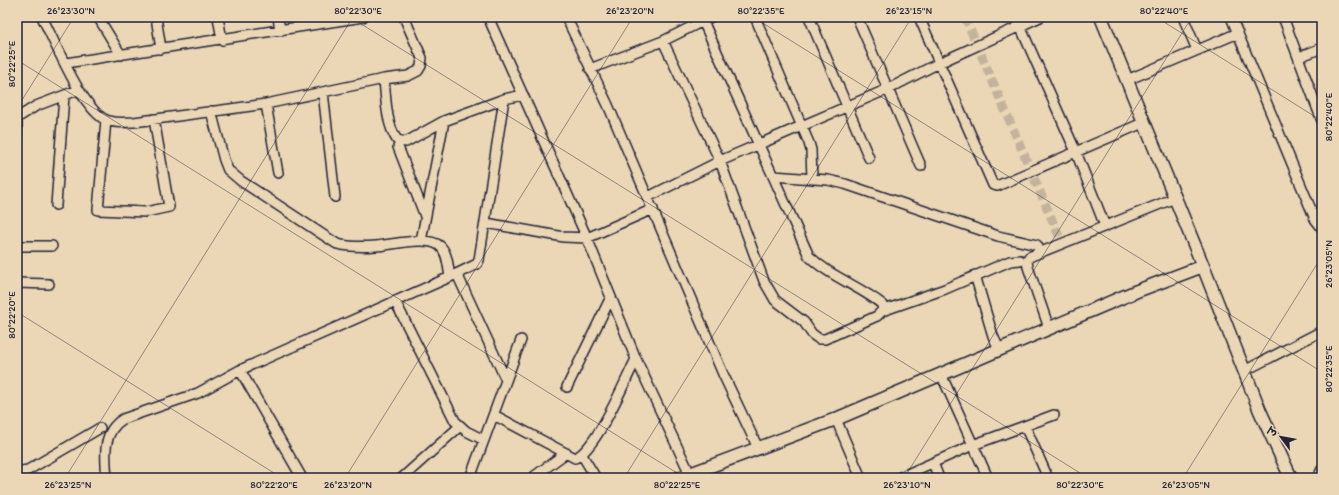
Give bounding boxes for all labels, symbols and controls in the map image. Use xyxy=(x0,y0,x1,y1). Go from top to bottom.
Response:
text: 26°23'30"N xyxy=(47,4,95,17)
text: 80°22'30"E xyxy=(334,4,382,17)
text: 26°23'20"N xyxy=(606,4,654,17)
text: 80°22'35"E xyxy=(738,4,785,17)
text: 26°23'15"N xyxy=(886,4,932,17)
text: 80°22'40"E xyxy=(1140,4,1189,17)
text: 80°22'25"E xyxy=(5,40,18,87)
text: 80°22'40"E xyxy=(1322,92,1335,141)
text: 26°23'05"N xyxy=(1322,240,1335,288)
text: 80°22'20"E xyxy=(5,291,18,339)
text: 80°22'35"E xyxy=(1322,345,1335,392)
north arrow xyxy=(1261,417,1301,457)
text: उ xyxy=(1265,424,1281,439)
text: 26°23'25"N xyxy=(45,478,92,491)
text: 80°22'20"E xyxy=(250,478,298,491)
text: 26°23'20"N xyxy=(324,478,372,491)
text: 80°22'25"E xyxy=(654,478,701,491)
text: 26°23'10"N xyxy=(883,478,931,491)
text: 80°22'30"E xyxy=(1056,478,1104,491)
text: 26°23'05"N xyxy=(1162,478,1210,491)

